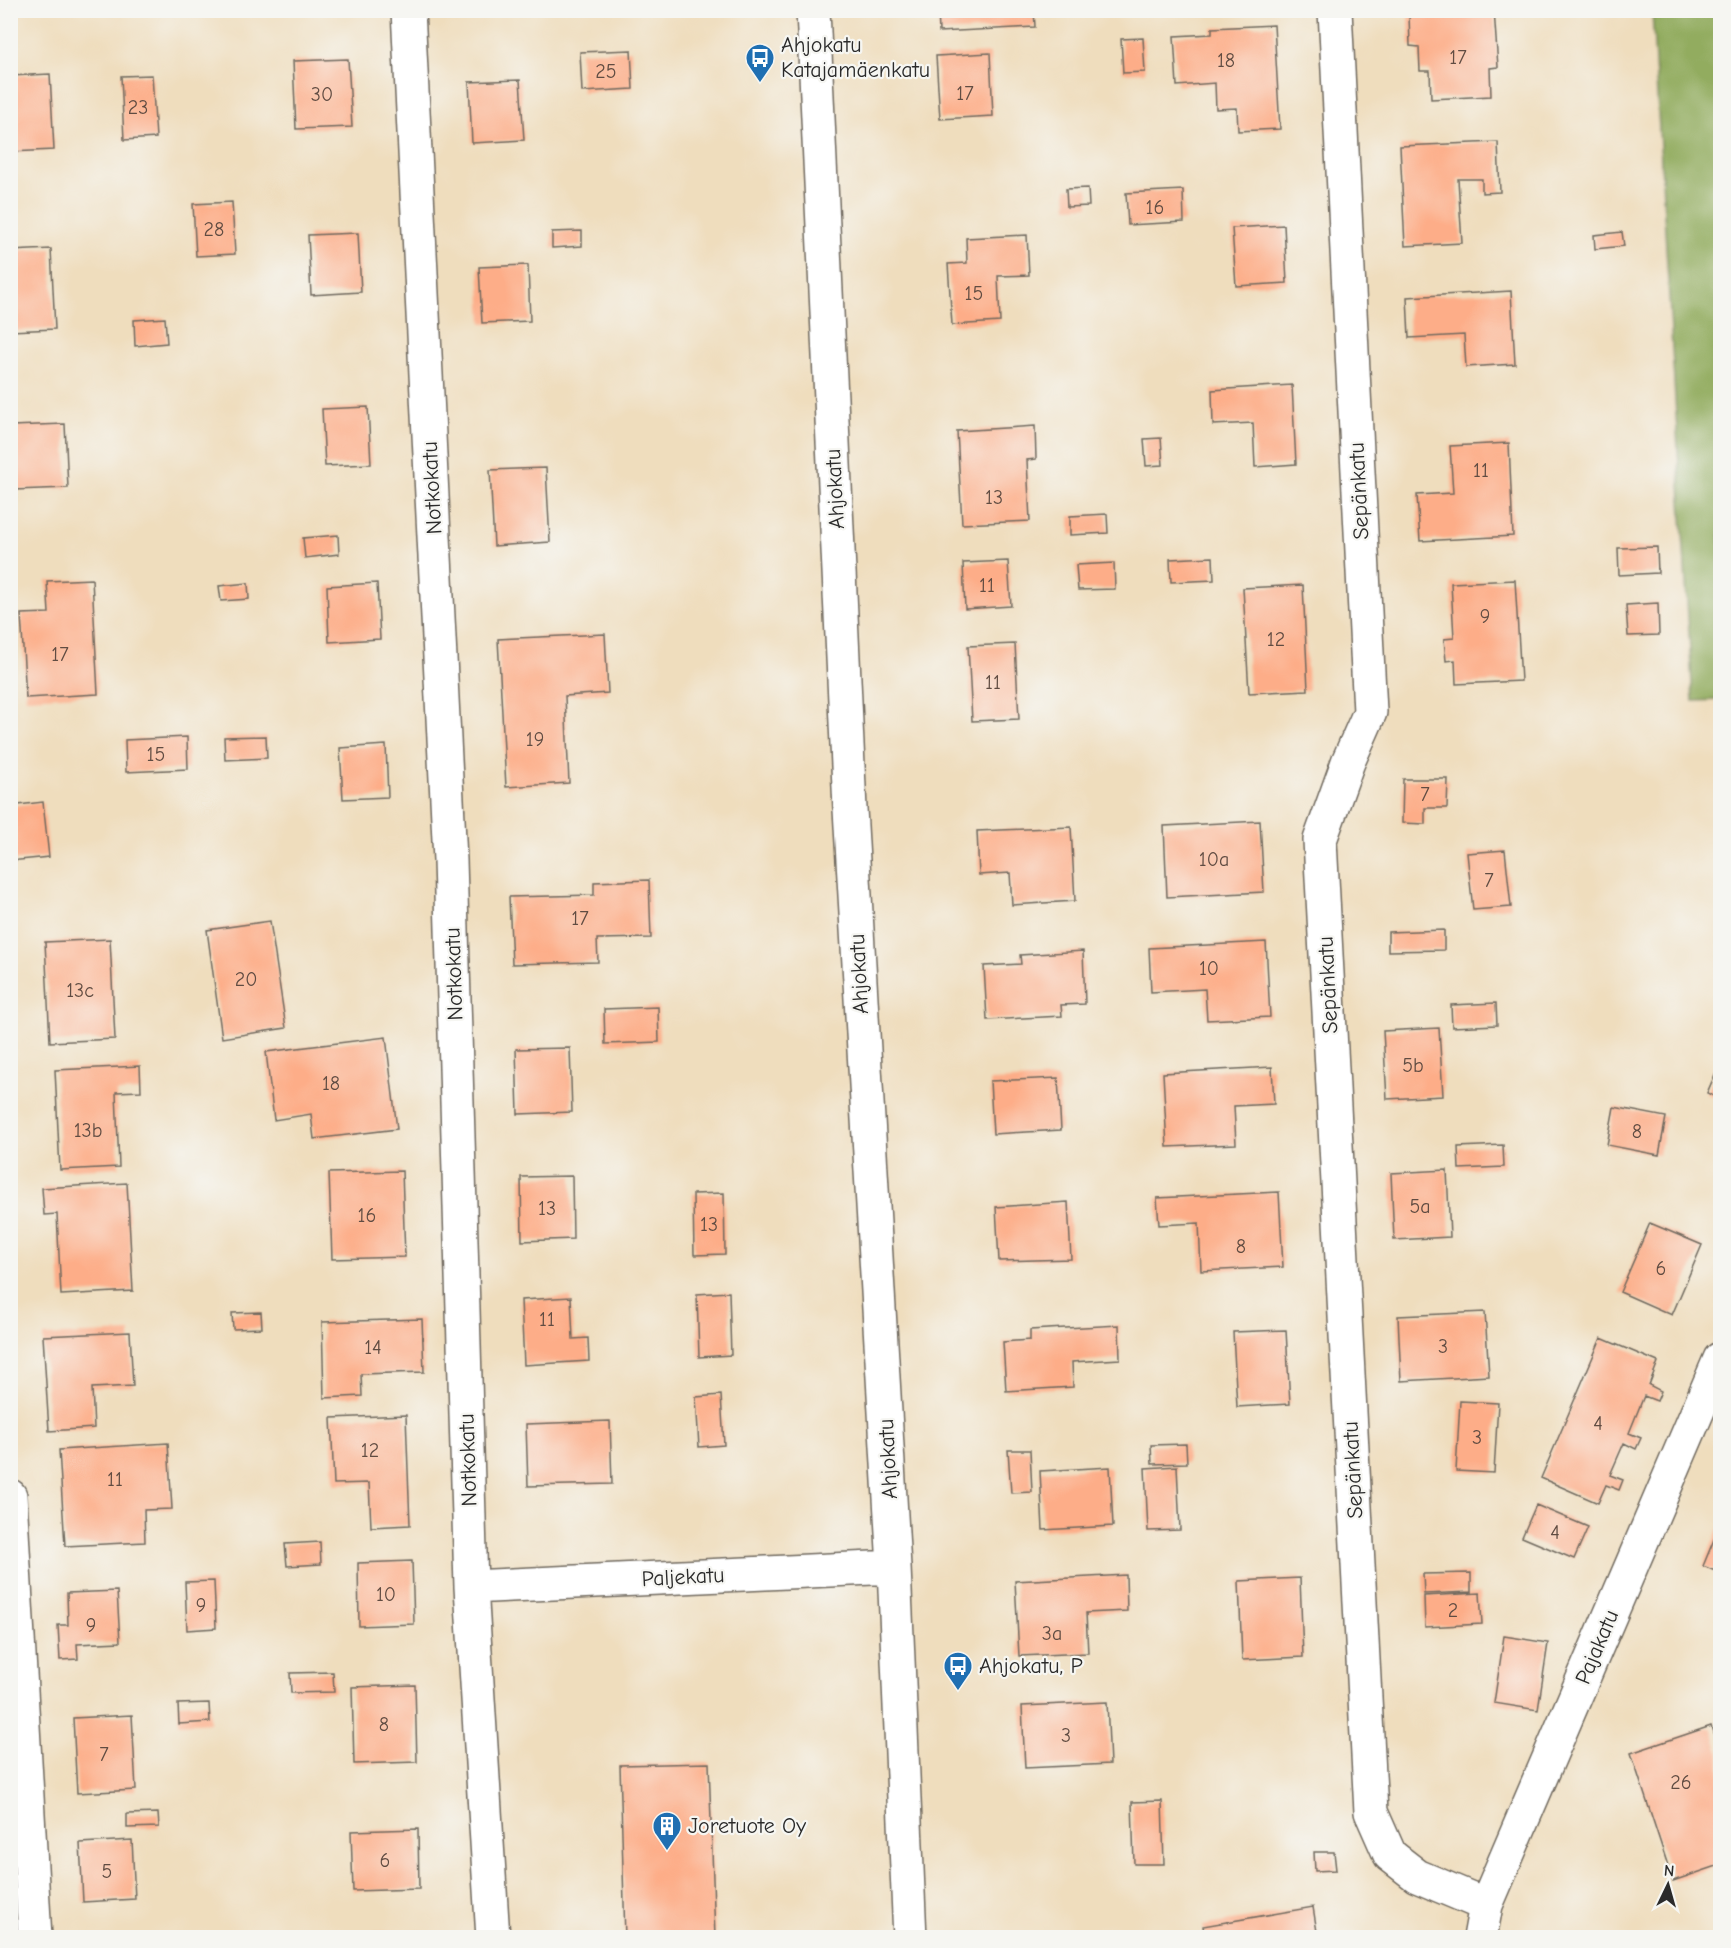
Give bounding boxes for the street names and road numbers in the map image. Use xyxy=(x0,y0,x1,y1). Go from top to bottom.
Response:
street label: Notkokatu xyxy=(417,441,447,535)
street label: Sepänkatu xyxy=(1343,442,1375,540)
street label: Ahjokatu xyxy=(820,448,850,530)
street label: Notkokatu xyxy=(439,927,469,1021)
street label: Ahjokatu xyxy=(844,933,874,1015)
street label: Sepänkatu xyxy=(1312,936,1344,1034)
street label: Notkokatu xyxy=(453,1413,483,1507)
street label: Ahjokatu xyxy=(873,1418,903,1500)
street label: Sepänkatu xyxy=(1337,1421,1369,1519)
street label: Paljekatu xyxy=(641,1562,725,1592)
street label: Pajakatu xyxy=(1570,1606,1624,1688)

